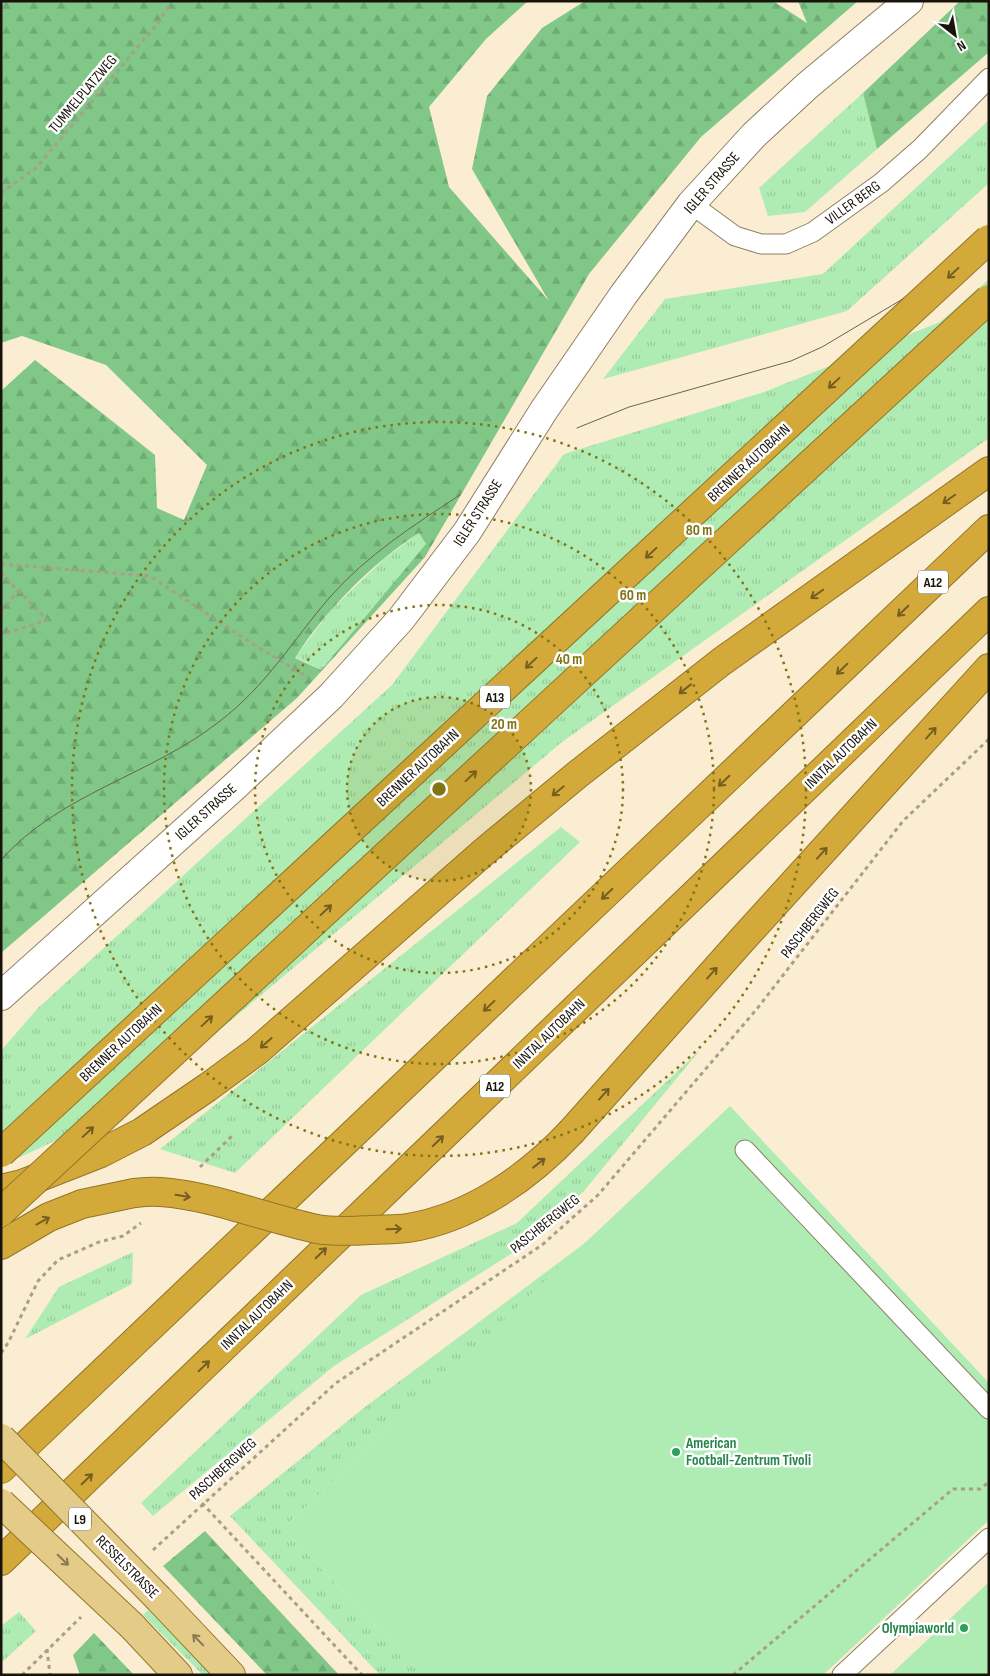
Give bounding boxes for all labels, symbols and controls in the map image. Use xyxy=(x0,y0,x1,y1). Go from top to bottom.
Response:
north arrow xyxy=(930,10,980,60)
text: N xyxy=(954,37,969,55)
street label: TUMMELPLATZWEG xyxy=(45,51,121,137)
street label: IGLER STRASSE xyxy=(680,148,744,218)
street label: VILLER BERG xyxy=(822,177,884,229)
one-way arrow xyxy=(947,267,959,279)
one-way arrow xyxy=(828,377,841,389)
street label: BRENNER AUTOBAHN xyxy=(704,420,794,506)
street label: IGLER STRASSE xyxy=(449,476,507,550)
one-way arrow xyxy=(942,494,956,504)
text: 80 m xyxy=(686,521,712,540)
one-way arrow xyxy=(644,547,657,559)
road number: A12 xyxy=(918,570,948,594)
text: 60 m xyxy=(620,586,646,605)
one-way arrow xyxy=(810,589,824,599)
one-way arrow xyxy=(897,605,909,617)
text: 40 m xyxy=(556,650,582,669)
one-way arrow xyxy=(525,657,538,669)
one-way arrow xyxy=(836,663,848,675)
one-way arrow xyxy=(679,684,692,695)
road number: A13 xyxy=(480,686,510,709)
text: 20 m xyxy=(491,715,517,734)
street label: INNTAL AUTOBAHN xyxy=(801,715,881,793)
street label: BRENNER AUTOBAHN xyxy=(373,725,463,811)
one-way arrow xyxy=(925,726,937,739)
one-way arrow xyxy=(465,770,478,782)
one-way arrow xyxy=(718,775,731,787)
street label: IGLER STRASSE xyxy=(171,780,241,844)
centre of rings xyxy=(430,780,448,798)
one-way arrow xyxy=(552,785,565,796)
one-way arrow xyxy=(816,847,828,859)
street label: PASCHBERGWEG xyxy=(777,884,843,962)
one-way arrow xyxy=(601,888,613,900)
one-way arrow xyxy=(320,904,333,916)
one-way arrow xyxy=(707,967,718,980)
street label: INNTAL AUTOBAHN xyxy=(509,995,589,1073)
street label: BRENNER AUTOBAHN xyxy=(76,1000,166,1086)
one-way arrow xyxy=(483,1000,496,1012)
one-way arrow xyxy=(201,1015,214,1027)
one-way arrow xyxy=(260,1037,273,1049)
road number: A12 xyxy=(480,1074,510,1098)
one-way arrow xyxy=(598,1088,610,1101)
one-way arrow xyxy=(82,1126,95,1138)
one-way arrow xyxy=(432,1135,444,1147)
one-way arrow xyxy=(532,1157,545,1168)
street label: PASCHBERGWEG xyxy=(506,1190,584,1258)
one-way arrow xyxy=(174,1191,190,1201)
one-way arrow xyxy=(36,1216,51,1226)
one-way arrow xyxy=(385,1224,401,1234)
one-way arrow xyxy=(315,1247,327,1260)
street label: INNTAL AUTOBAHN xyxy=(217,1276,297,1354)
one-way arrow xyxy=(198,1360,210,1372)
street label: PASCHBERGWEG xyxy=(185,1434,261,1504)
place label: American Football-Zentrum Tivoli xyxy=(685,1434,811,1470)
marker: American Football-Zentrum Tivoli xyxy=(670,1446,682,1458)
one-way arrow xyxy=(81,1473,93,1485)
road number: L9 xyxy=(69,1508,91,1530)
street label: RESSELSTRASSE xyxy=(91,1531,163,1603)
one-way arrow xyxy=(57,1554,69,1566)
place label: Olympiaworld xyxy=(882,1619,954,1638)
marker: Olympiaworld xyxy=(958,1622,970,1634)
one-way arrow xyxy=(192,1633,204,1646)

